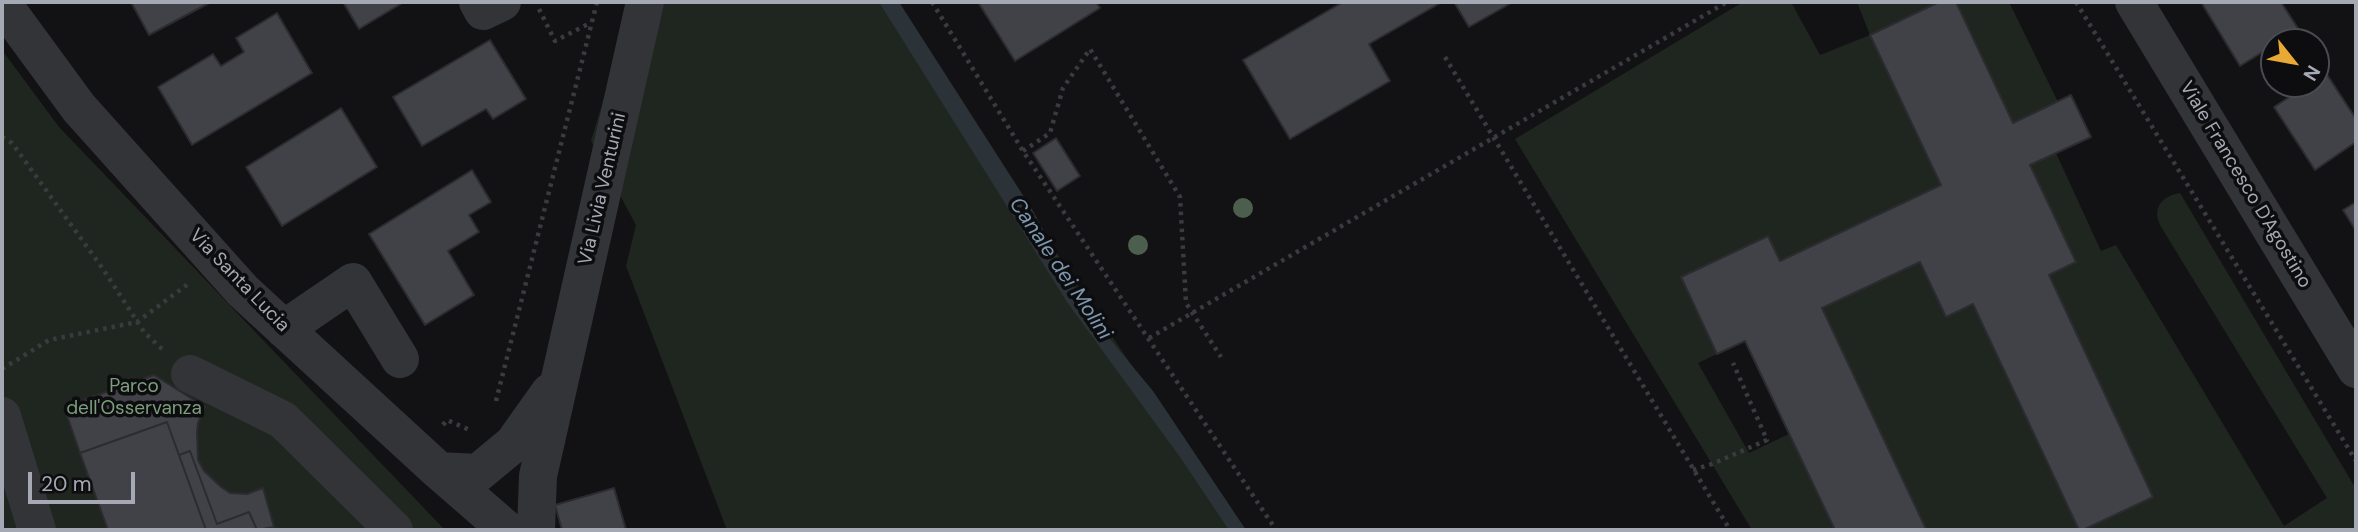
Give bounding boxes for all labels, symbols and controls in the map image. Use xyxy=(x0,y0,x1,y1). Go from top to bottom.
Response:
north arrow xyxy=(2260,28,2330,98)
text: N xyxy=(2297,61,2326,85)
street label: Viale Francesco D'Agostino xyxy=(2174,78,2316,292)
street label: Via Livia Venturini xyxy=(574,111,632,267)
water label: Canale dei Molini xyxy=(1003,193,1117,345)
street label: Via Santa Lucia xyxy=(184,225,294,337)
park label: Parco dell'Osservanza xyxy=(66,376,202,420)
scale bar xyxy=(32,458,138,502)
text: 20 m xyxy=(41,470,92,498)

